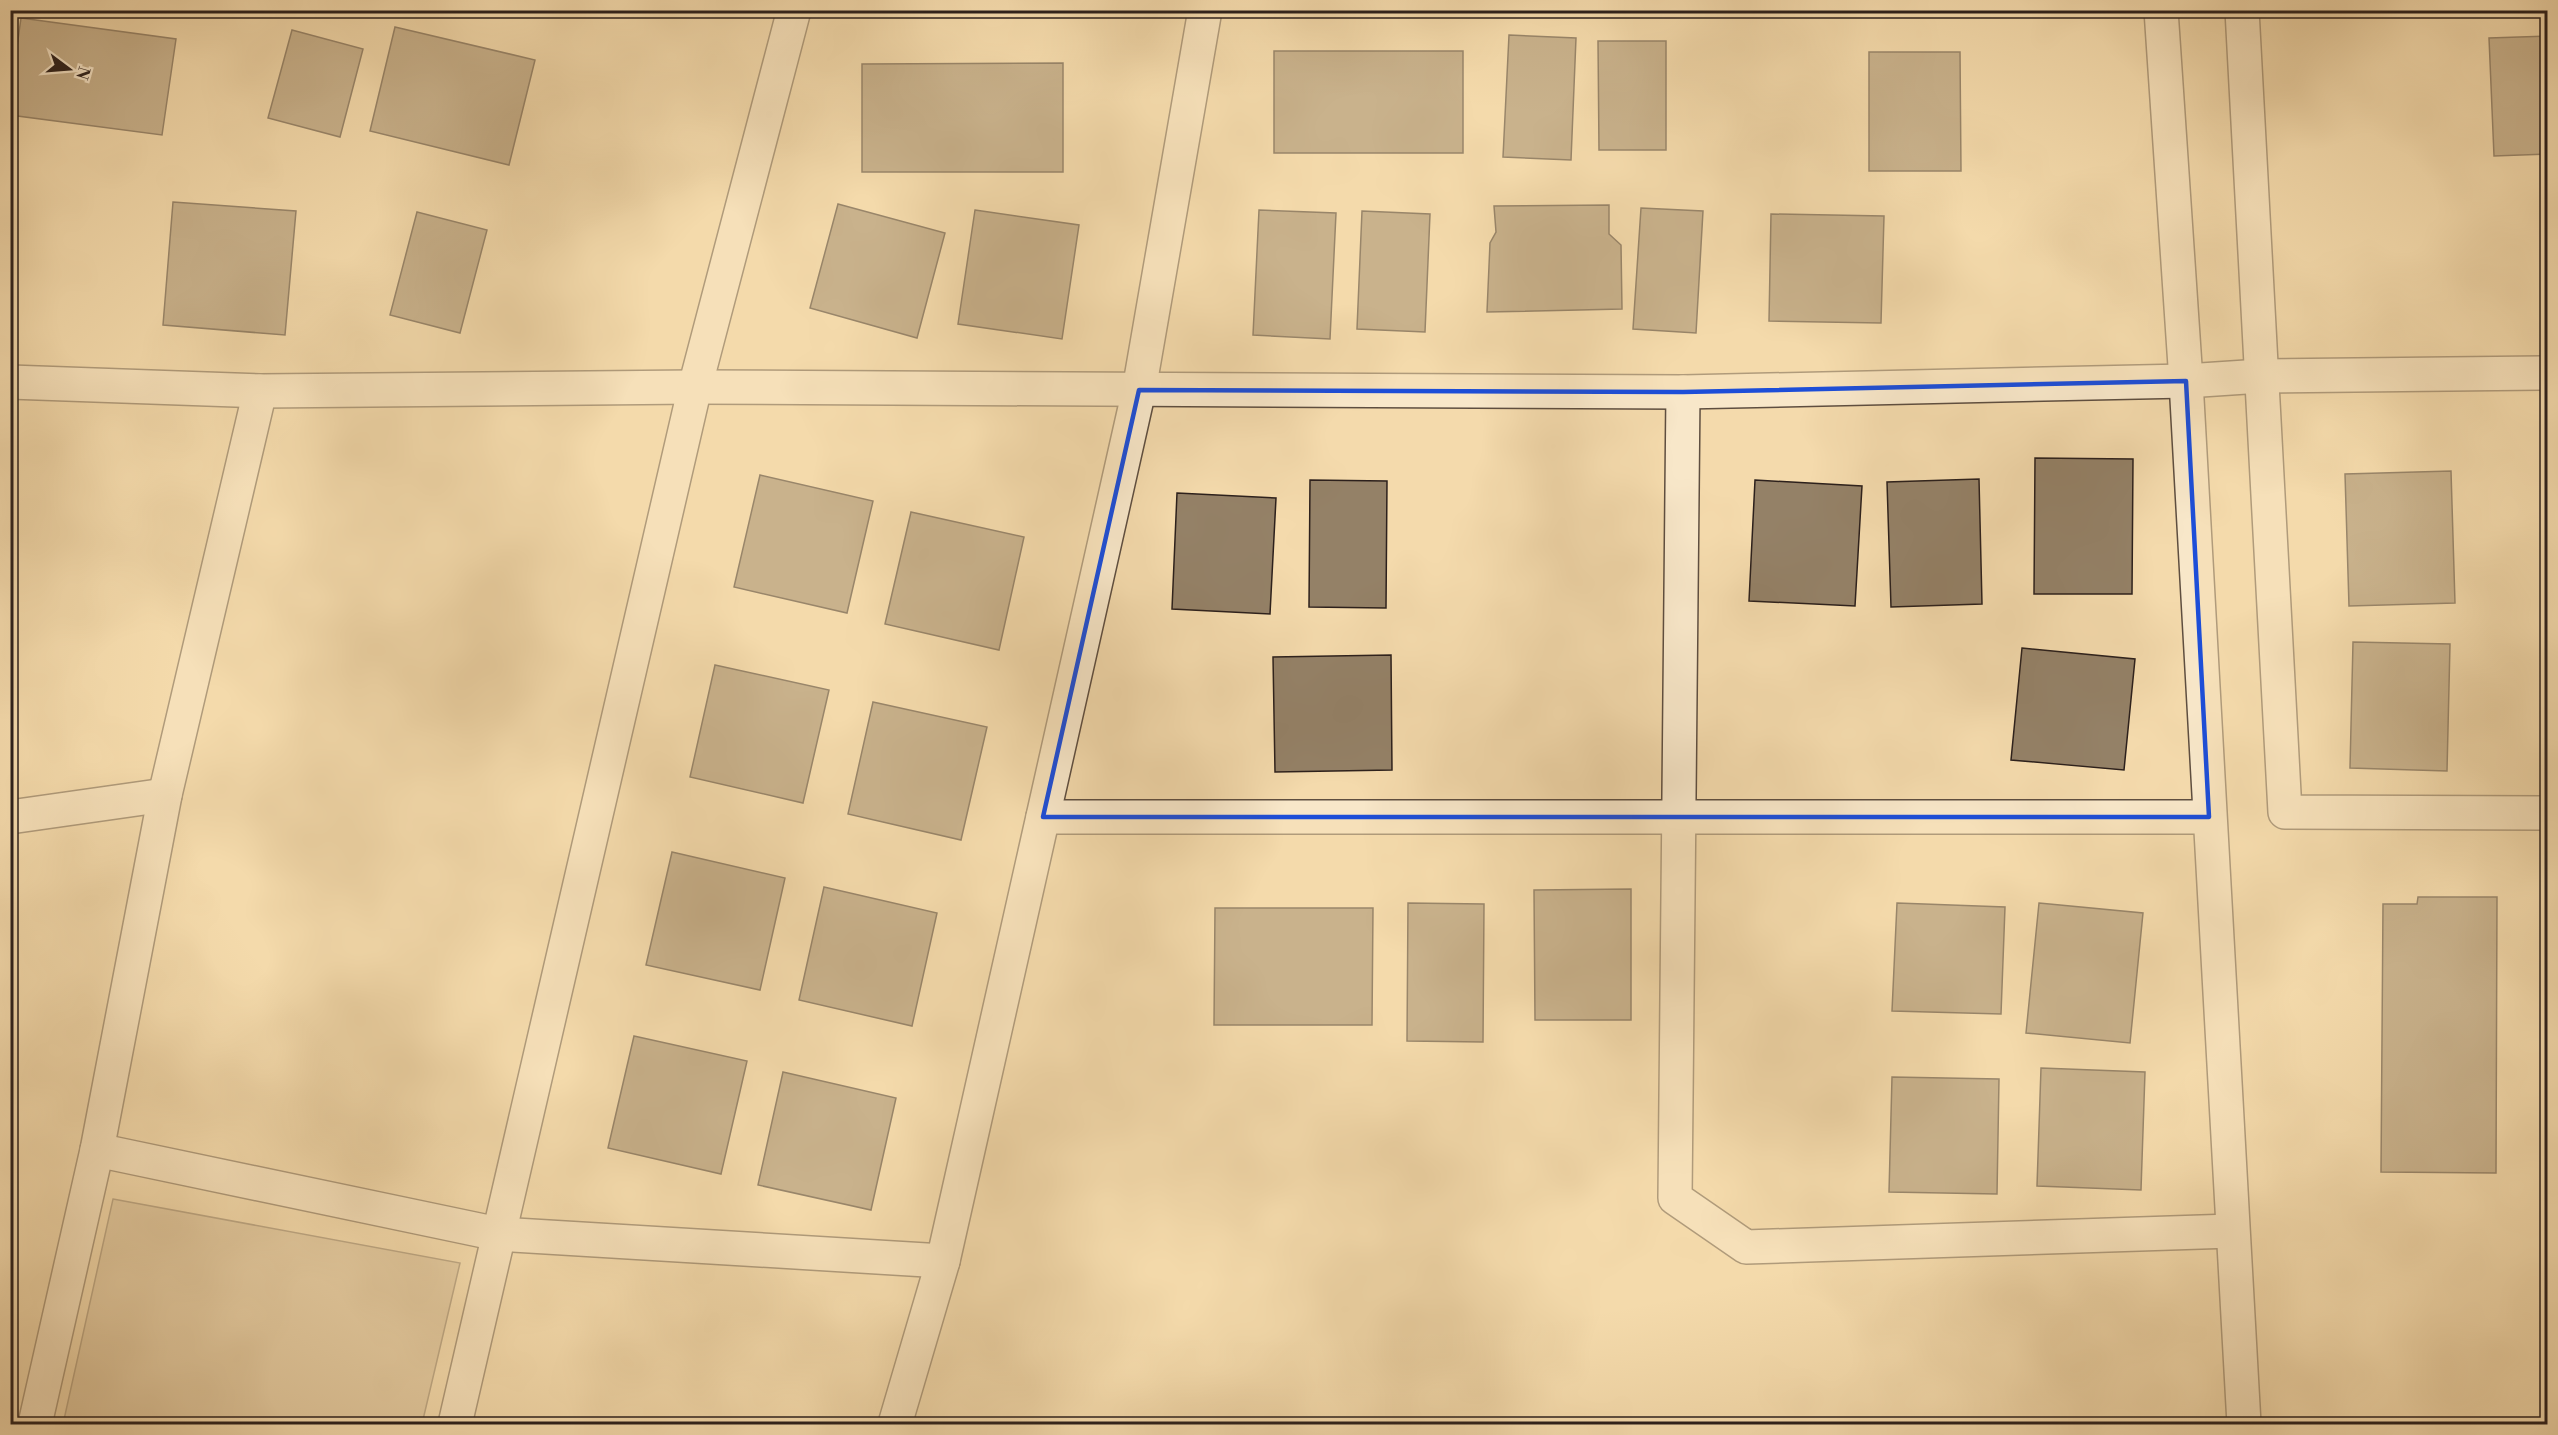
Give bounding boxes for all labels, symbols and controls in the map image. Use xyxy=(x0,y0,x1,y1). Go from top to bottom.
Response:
north arrow xyxy=(39,39,99,99)
text: N xyxy=(71,64,94,82)

